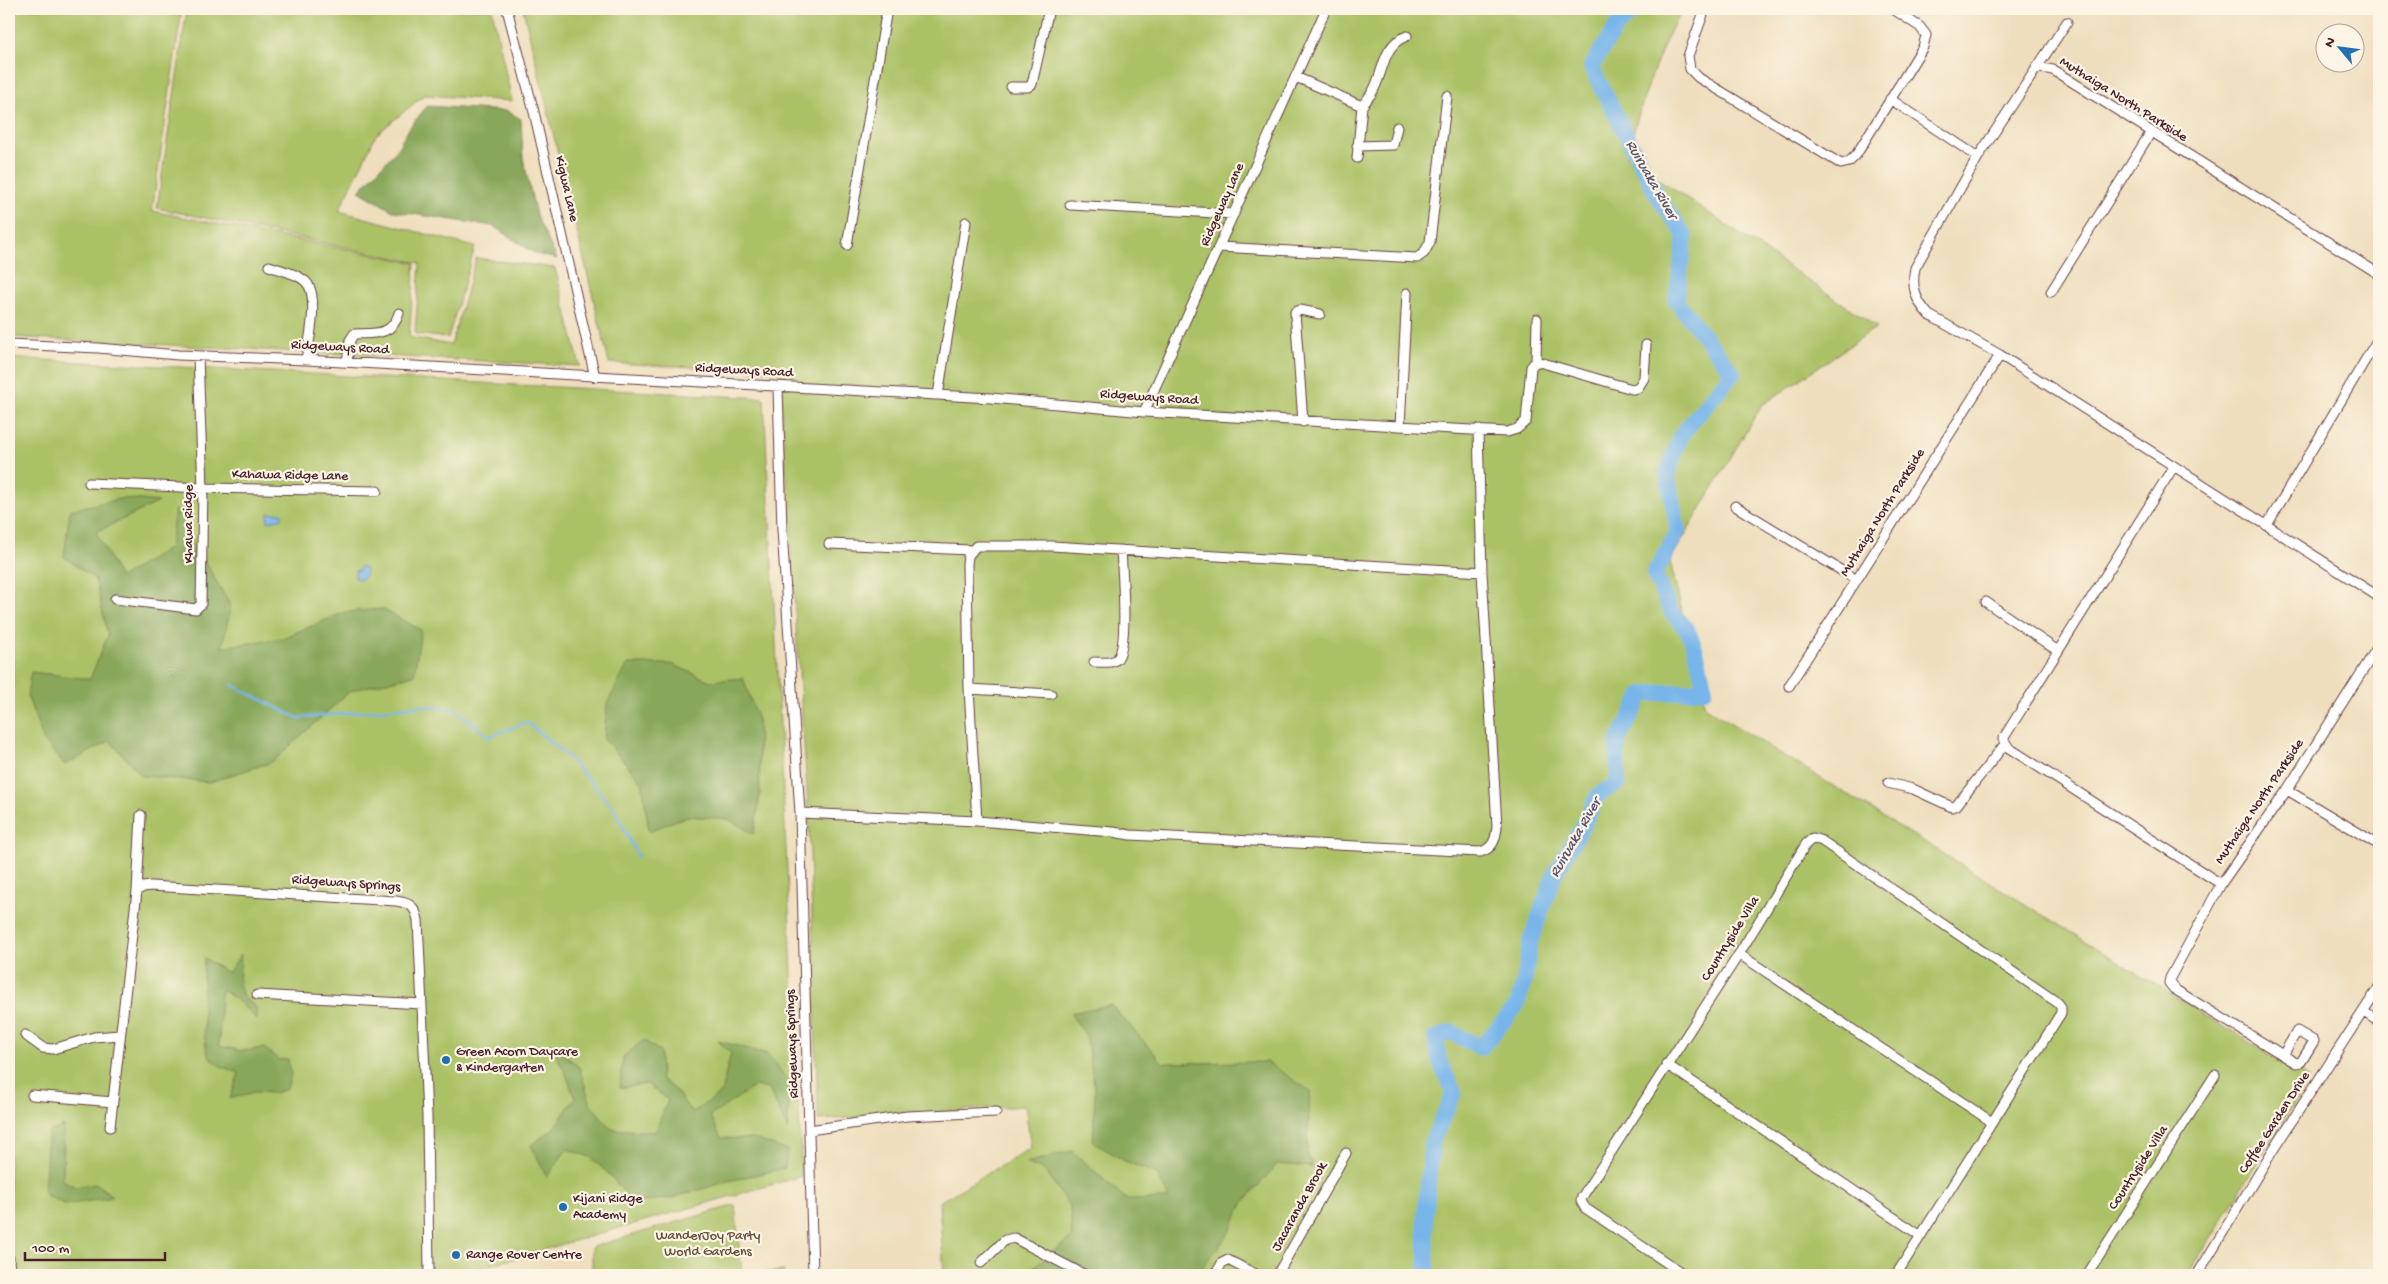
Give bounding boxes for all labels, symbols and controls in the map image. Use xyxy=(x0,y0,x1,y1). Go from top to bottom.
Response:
north arrow xyxy=(2316,22,2366,72)
text: N xyxy=(2321,35,2340,51)
street label: Muthaiga North Parkside xyxy=(2056,54,2191,147)
water label: Ruiruaka River xyxy=(1621,137,1682,225)
street label: Kigwa Lane xyxy=(550,154,582,225)
street label: Ridgeway Lane xyxy=(1197,160,1249,249)
street label: Ridgeways Road xyxy=(290,337,391,359)
street label: Ridgeways Road xyxy=(694,360,795,382)
street label: Ridgeways Road xyxy=(1099,386,1200,410)
street label: Muthaiga North Parkside xyxy=(1837,445,1930,580)
street label: Kahawa Ridge Lane xyxy=(232,466,349,486)
street label: Khawa Ridge xyxy=(181,484,198,563)
street label: Muthaiga North Parkside xyxy=(2212,735,2309,868)
water label: Ruiruaka River xyxy=(1546,793,1607,881)
street label: Ridgeways Springs xyxy=(291,872,402,896)
street label: Countryside Villa xyxy=(1698,892,1765,985)
street label: Ridgeways Springs xyxy=(783,988,803,1099)
place label: Green Acorn Daycare & Kindergarten xyxy=(456,1044,579,1077)
marker: Green Acorn Daycare & Kindergarten xyxy=(440,1054,452,1066)
street label: Coffee Garden Drive xyxy=(2236,1068,2315,1177)
street label: Countryside Villa xyxy=(2105,1122,2173,1213)
street label: Jacaranda Brook xyxy=(1268,1158,1332,1255)
place label: Kijani Ridge Academy xyxy=(573,1191,643,1224)
marker: Kijani Ridge Academy xyxy=(557,1201,569,1213)
park label: WanderJoy Party World Gardens xyxy=(656,1228,760,1261)
scale bar xyxy=(25,1229,165,1261)
text: 100 m xyxy=(31,1240,70,1258)
place label: Range Rover Centre xyxy=(466,1247,583,1264)
marker: Range Rover Centre xyxy=(450,1249,462,1261)

